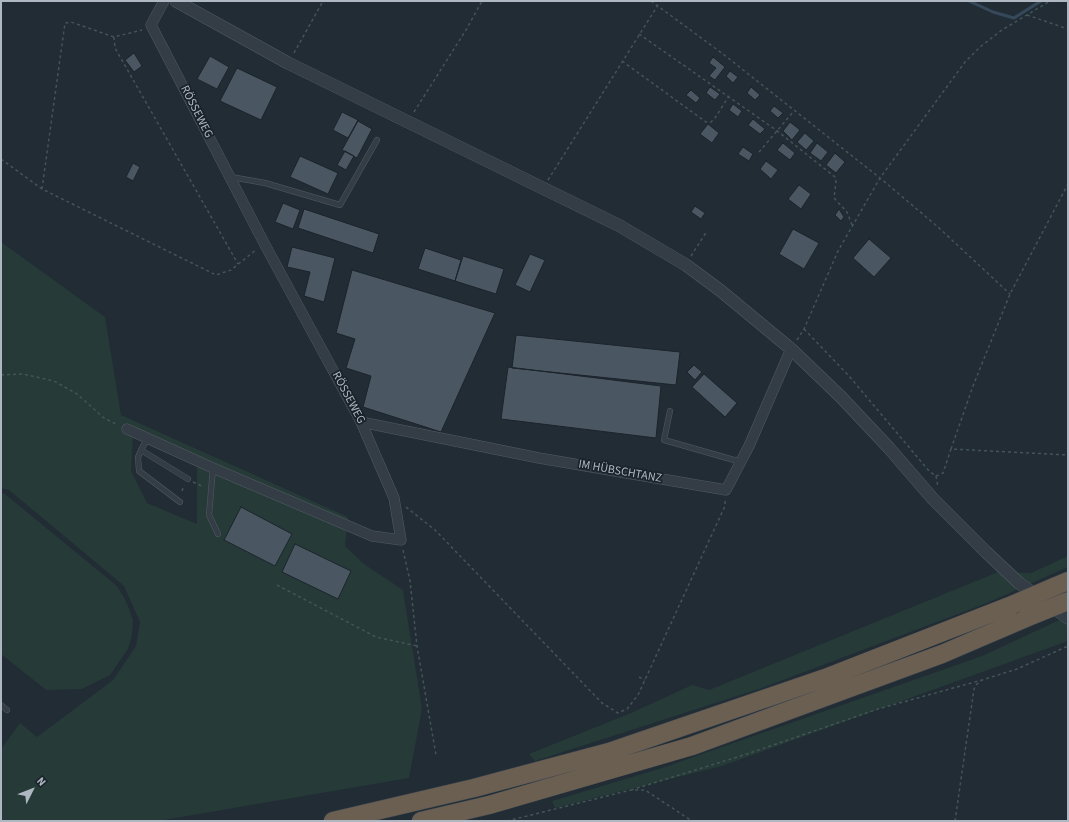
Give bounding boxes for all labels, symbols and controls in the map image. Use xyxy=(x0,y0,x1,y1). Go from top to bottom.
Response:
street label: RÖSSEWEG xyxy=(177,83,215,141)
street label: RÖSSEWEG xyxy=(328,369,368,427)
street label: IM HÜBSCHTANZ xyxy=(577,458,663,486)
north arrow xyxy=(12,770,52,810)
text: N xyxy=(33,774,49,789)

